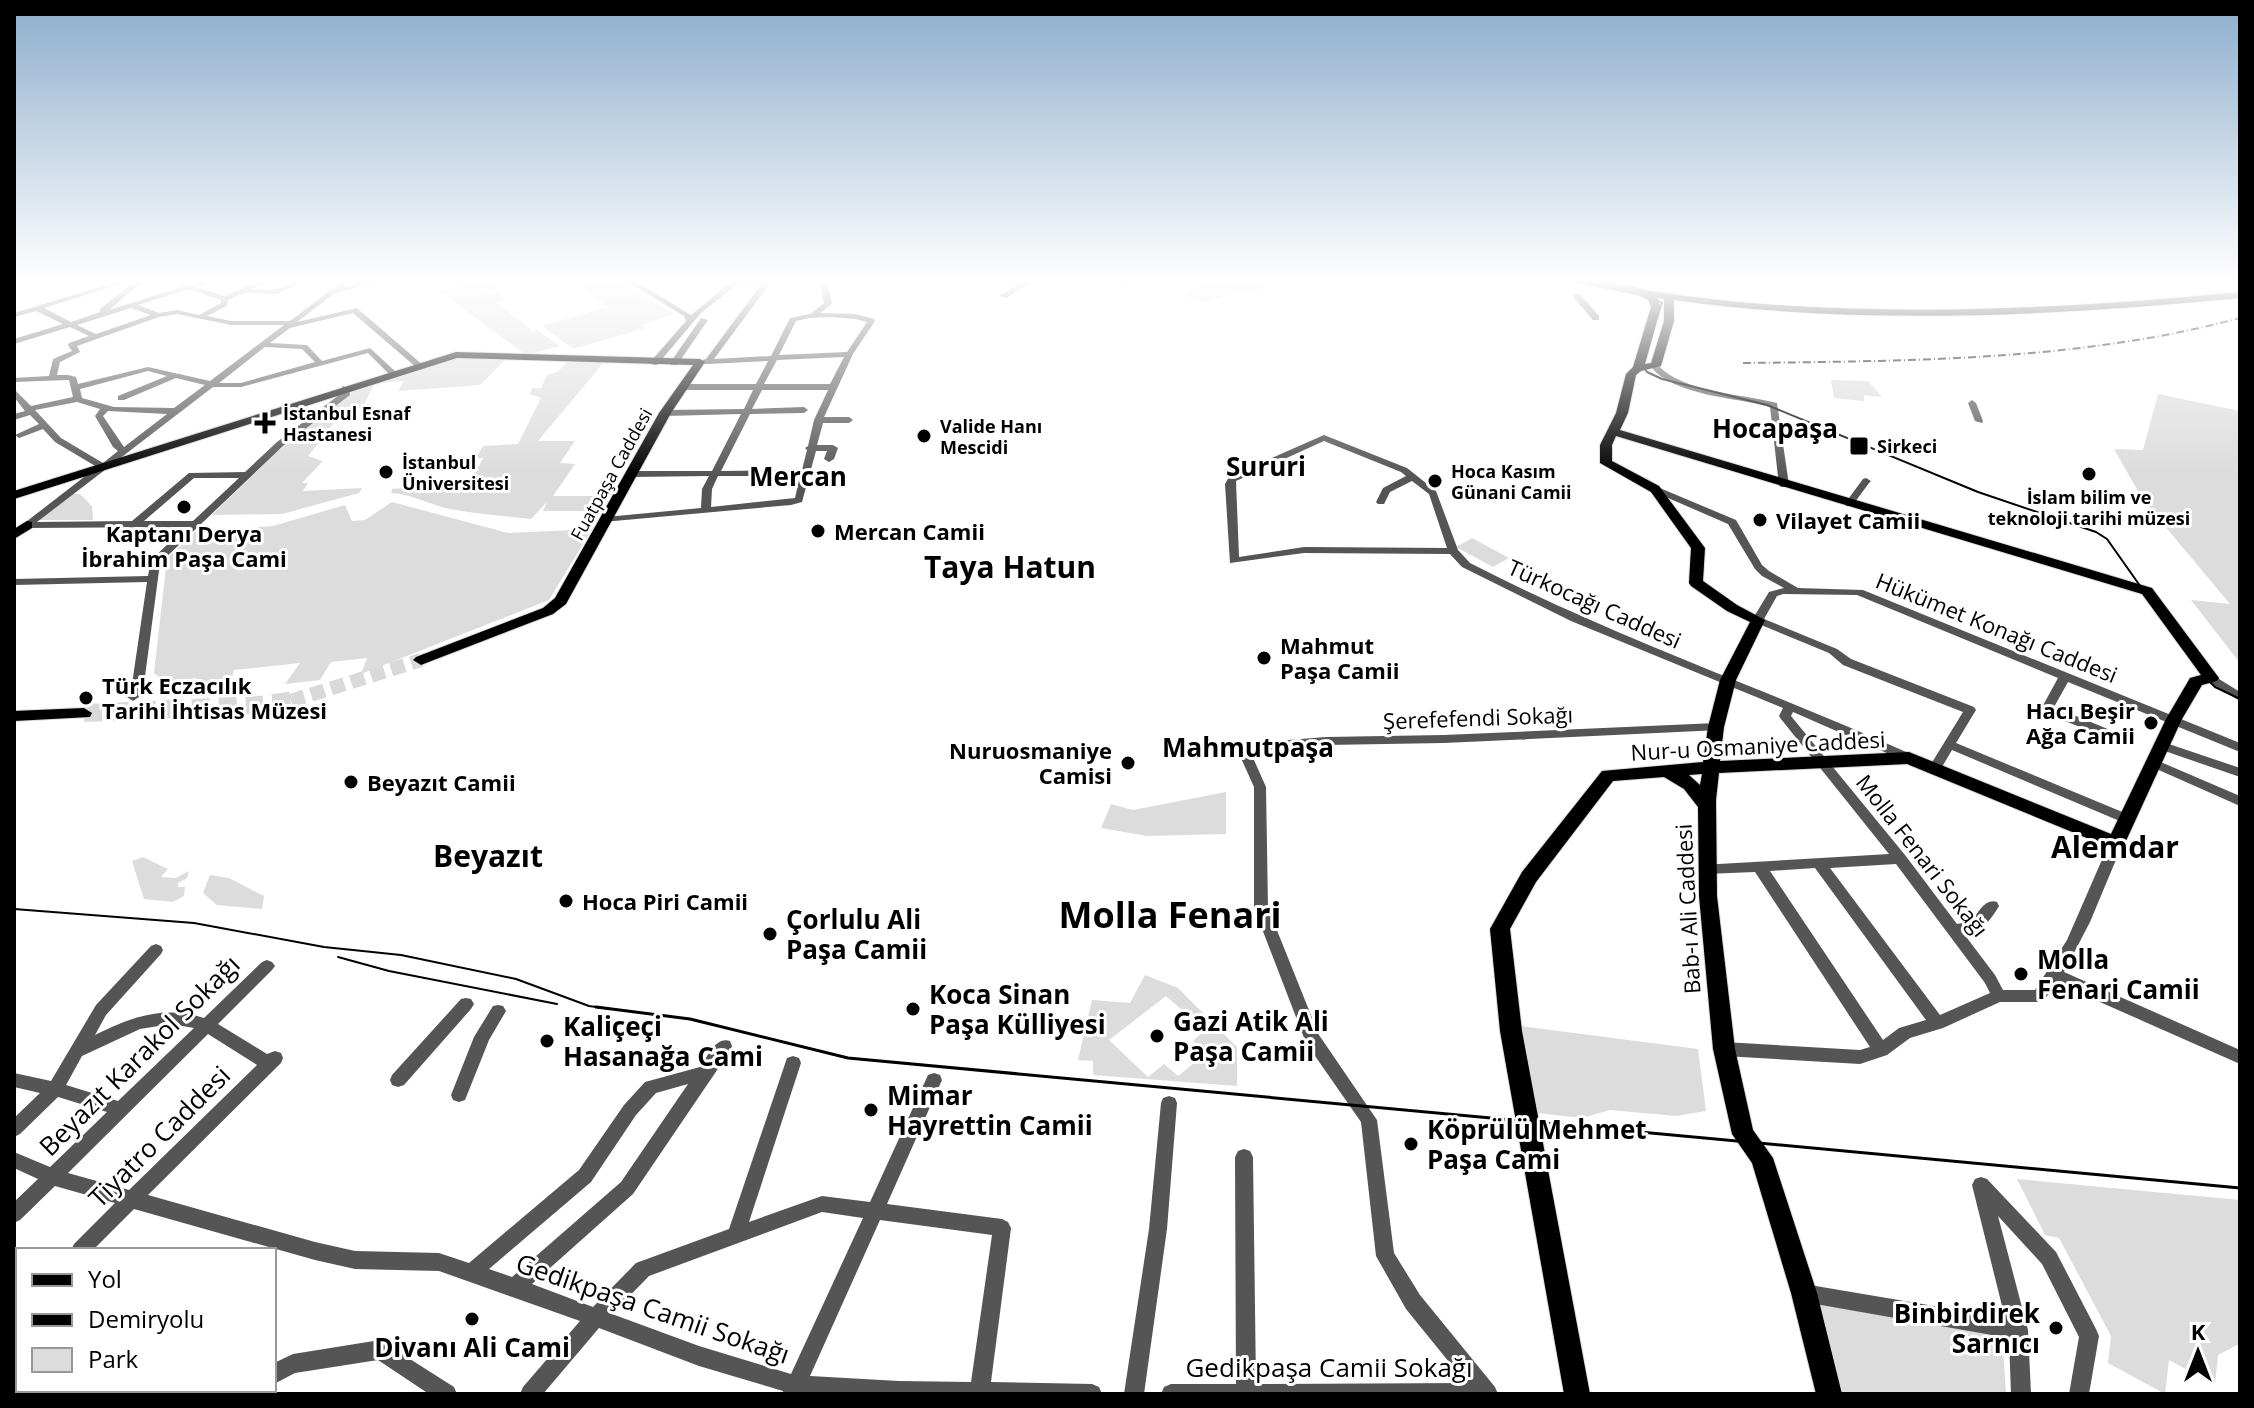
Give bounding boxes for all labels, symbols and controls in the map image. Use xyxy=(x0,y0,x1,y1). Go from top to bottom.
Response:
place label: İstanbul Esnaf Hastanesi xyxy=(283,401,412,446)
street label: Fuatpaşa Caddesi xyxy=(565,404,657,544)
district label: Hocapaşa xyxy=(1712,410,1838,446)
marker: İstanbul Esnaf Hastanesi xyxy=(254,412,276,434)
place label: Valide Hanı Mescidi xyxy=(940,414,1042,459)
marker: Valide Hanı Mescidi xyxy=(915,427,933,445)
place label: Sirkeci xyxy=(1877,434,1937,458)
marker: Sirkeci xyxy=(1848,435,1870,457)
district label: Sururi xyxy=(1226,448,1306,484)
place label: İstanbul Üniversitesi xyxy=(402,450,509,495)
district label: Mercan xyxy=(749,458,847,494)
place label: Hoca Kasım Günani Camii xyxy=(1451,459,1572,504)
marker: İstanbul Üniversitesi xyxy=(377,463,395,481)
marker: İslam bilim ve teknoloji tarihi müzesi xyxy=(2080,465,2098,483)
marker: Hoca Kasım Günani Camii xyxy=(1426,472,1444,490)
place label: İslam bilim ve teknoloji tarihi müzesi xyxy=(1988,485,2190,530)
marker: Kaptanı Derya İbrahim Paşa Cami xyxy=(175,498,193,516)
place label: Vilayet Camii xyxy=(1776,505,1920,535)
marker: Vilayet Camii xyxy=(1751,511,1769,529)
place label: Mercan Camii xyxy=(834,516,985,546)
place label: Kaptanı Derya İbrahim Paşa Cami xyxy=(81,518,287,573)
marker: Mercan Camii xyxy=(809,522,827,540)
district label: Taya Hatun xyxy=(924,546,1096,587)
street label: Türkocağı Caddesi xyxy=(1504,551,1686,655)
street label: Hükümet Konağı Caddesi xyxy=(1872,565,2122,689)
place label: Mahmut Paşa Camii xyxy=(1280,630,1399,685)
marker: Mahmut Paşa Camii xyxy=(1255,649,1273,667)
place label: Türk Eczacılık Tarihi İhtisas Müzesi xyxy=(102,670,327,725)
marker: Türk Eczacılık Tarihi İhtisas Müzesi xyxy=(77,689,95,707)
place label: Hacı Beşir Ağa Camii xyxy=(2026,695,2135,750)
street label: Şerefefendi Sokağı xyxy=(1382,699,1574,735)
marker: Hacı Beşir Ağa Camii xyxy=(2142,714,2160,732)
street label: Nur-u Osmaniye Caddesi xyxy=(1630,723,1886,767)
district label: Mahmutpaşa xyxy=(1162,729,1334,765)
place label: Nuruosmaniye Camisi xyxy=(949,735,1112,790)
marker: Nuruosmaniye Camisi xyxy=(1119,754,1137,772)
place label: Beyazıt Camii xyxy=(367,767,516,797)
street label: Molla Fenari Sokağı xyxy=(1850,768,1996,942)
marker: Beyazıt Camii xyxy=(342,773,360,791)
street label: Bab-ı Ali Caddesi xyxy=(1668,823,1706,995)
district label: Alemdar xyxy=(2051,826,2179,867)
district label: Beyazıt xyxy=(433,835,543,876)
place label: Hoca Piri Camii xyxy=(582,886,748,916)
district label: Molla Fenari xyxy=(1058,890,1282,939)
marker: Hoca Piri Camii xyxy=(557,892,575,910)
place label: Çorlulu Ali Paşa Camii xyxy=(786,901,927,967)
marker: Çorlulu Ali Paşa Camii xyxy=(761,925,779,943)
place label: Molla Fenari Camii xyxy=(2037,941,2200,1007)
street label: Beyazıt Karakol Sokağı xyxy=(31,947,247,1163)
marker: Molla Fenari Camii xyxy=(2012,965,2030,983)
place label: Koca Sinan Paşa Külliyesi xyxy=(929,976,1106,1042)
marker: Koca Sinan Paşa Külliyesi xyxy=(904,1000,922,1018)
place label: Gazi Atik Ali Paşa Camii xyxy=(1173,1003,1329,1069)
place label: Kaliçeçi Hasanağa Cami xyxy=(563,1008,763,1074)
marker: Gazi Atik Ali Paşa Camii xyxy=(1148,1027,1166,1045)
marker: Kaliçeçi Hasanağa Cami xyxy=(538,1032,556,1050)
street label: Tiyatro Caddesi xyxy=(80,1057,238,1215)
place label: Mimar Hayrettin Camii xyxy=(887,1077,1093,1143)
marker: Mimar Hayrettin Camii xyxy=(862,1101,880,1119)
place label: Köprülü Mehmet Paşa Cami xyxy=(1427,1111,1647,1177)
marker: Köprülü Mehmet Paşa Cami xyxy=(1402,1135,1420,1153)
street label: Gedikpaşa Camii Sokağı xyxy=(511,1244,795,1372)
legend xyxy=(16,1248,276,1392)
text: Yol xyxy=(88,1262,122,1295)
place label: Binbirdirek Sarnıcı xyxy=(1894,1295,2041,1361)
text: Demiryolu xyxy=(88,1302,204,1335)
marker: Divanı Ali Cami xyxy=(463,1310,481,1328)
north arrow xyxy=(2158,1312,2238,1392)
text: K xyxy=(2191,1316,2206,1346)
marker: Binbirdirek Sarnıcı xyxy=(2047,1319,2065,1337)
place label: Divanı Ali Cami xyxy=(374,1329,570,1365)
text: Park xyxy=(88,1342,139,1375)
street label: Gedikpaşa Camii Sokağı xyxy=(1185,1349,1473,1385)

